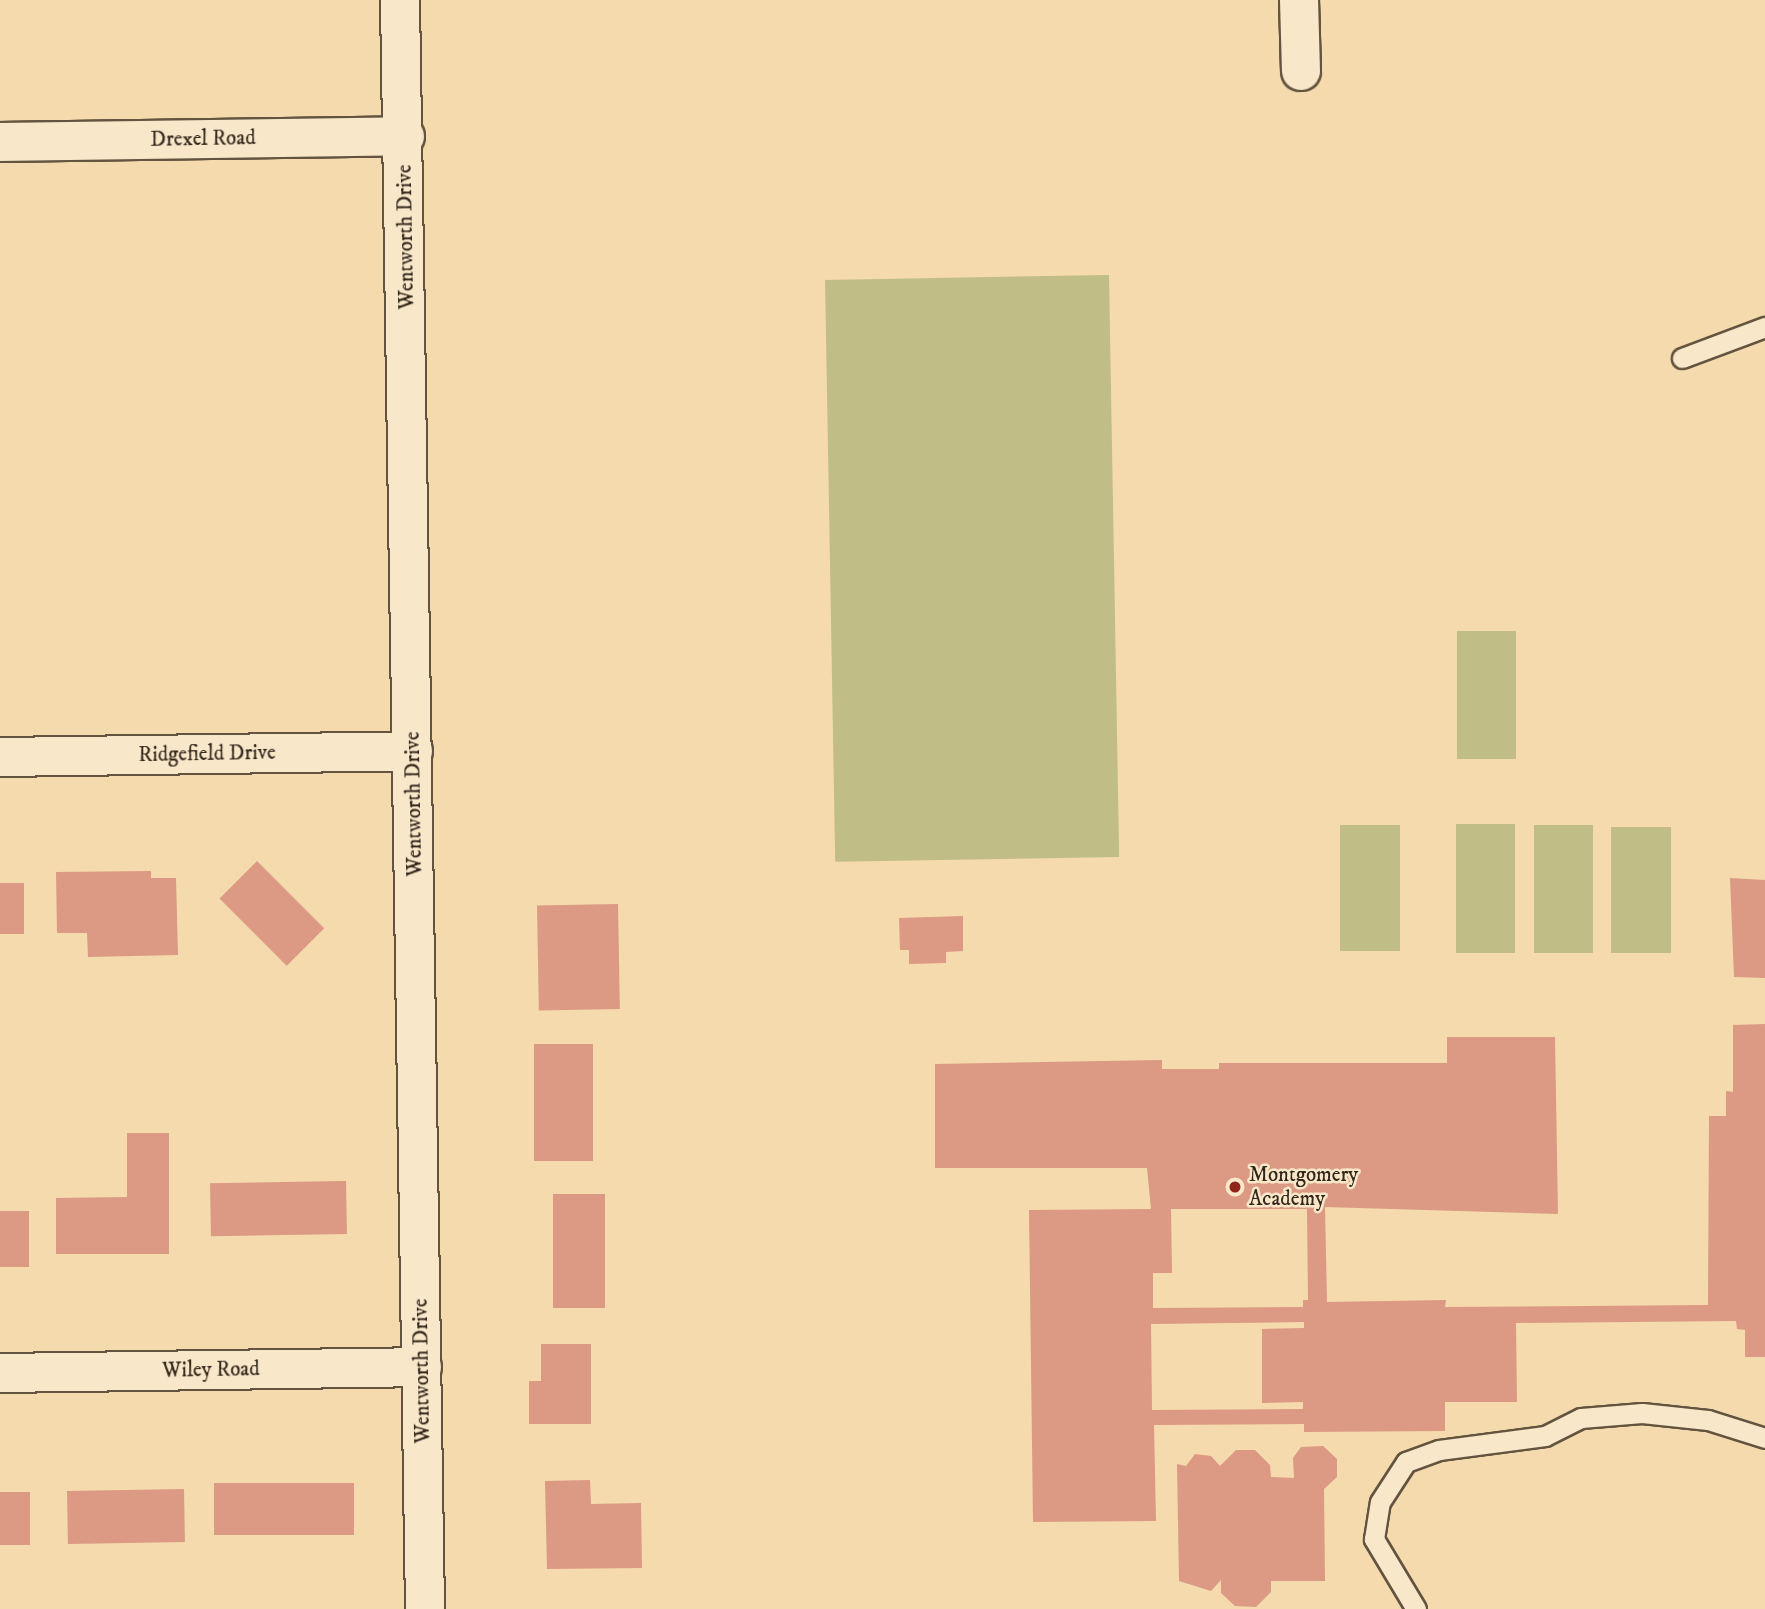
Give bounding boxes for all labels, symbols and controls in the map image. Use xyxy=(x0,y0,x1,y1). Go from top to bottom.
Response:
street label: Drexel Road xyxy=(150,125,256,153)
street label: Wentworth Drive xyxy=(392,164,420,310)
street label: Wentworth Drive xyxy=(400,731,428,877)
street label: Ridgefield Drive xyxy=(138,740,276,768)
place label: Montgomery Academy xyxy=(1249,1162,1358,1212)
marker: Montgomery Academy xyxy=(1227,1179,1243,1195)
street label: Wentworth Drive xyxy=(408,1298,436,1444)
street label: Wiley Road xyxy=(162,1357,260,1383)

